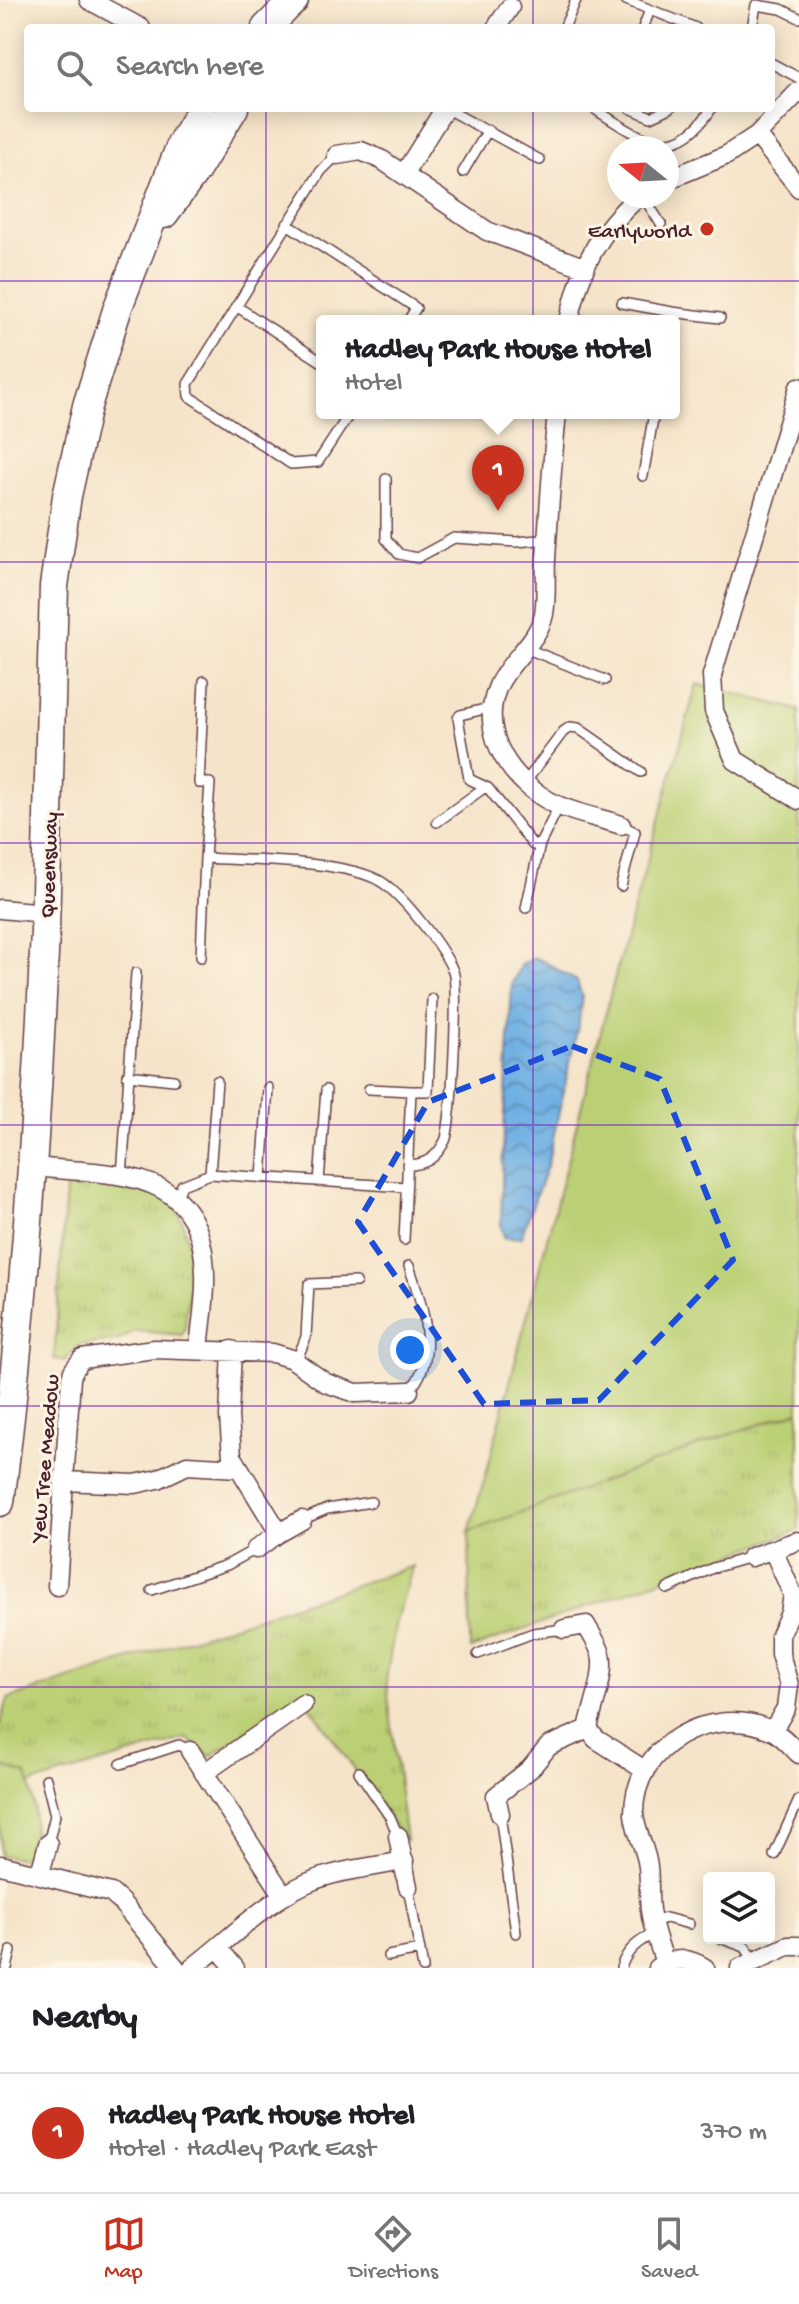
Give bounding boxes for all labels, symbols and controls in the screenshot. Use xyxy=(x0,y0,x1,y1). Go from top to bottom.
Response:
search box xyxy=(24,24,775,112)
icon: search xyxy=(52,46,96,90)
text: Search here xyxy=(116,51,264,86)
north arrow xyxy=(607,136,679,208)
place label: Earlyworld xyxy=(588,220,693,246)
marker: Earlyworld xyxy=(698,220,716,238)
popup xyxy=(316,315,680,419)
text: Hadley Park House Hotel xyxy=(344,334,652,369)
text: Hotel xyxy=(344,369,403,400)
pin: 1 xyxy=(472,445,524,511)
street label: Queensway xyxy=(36,811,66,919)
your location xyxy=(390,1330,430,1370)
street label: Yew Tree Meadow xyxy=(27,1373,67,1545)
map controls xyxy=(703,1872,775,1944)
button: layers xyxy=(703,1872,775,1944)
text: Nearby xyxy=(32,2000,137,2040)
text: Hadley Park House Hotel xyxy=(108,2100,415,2135)
text: 1 xyxy=(53,2118,63,2149)
text: 370 m xyxy=(701,2118,767,2149)
text: Hotel · Hadley Park East xyxy=(108,2135,376,2166)
tab: Map xyxy=(102,2212,146,2286)
tab: Directions xyxy=(349,2212,438,2286)
tab: Saved xyxy=(641,2212,697,2286)

